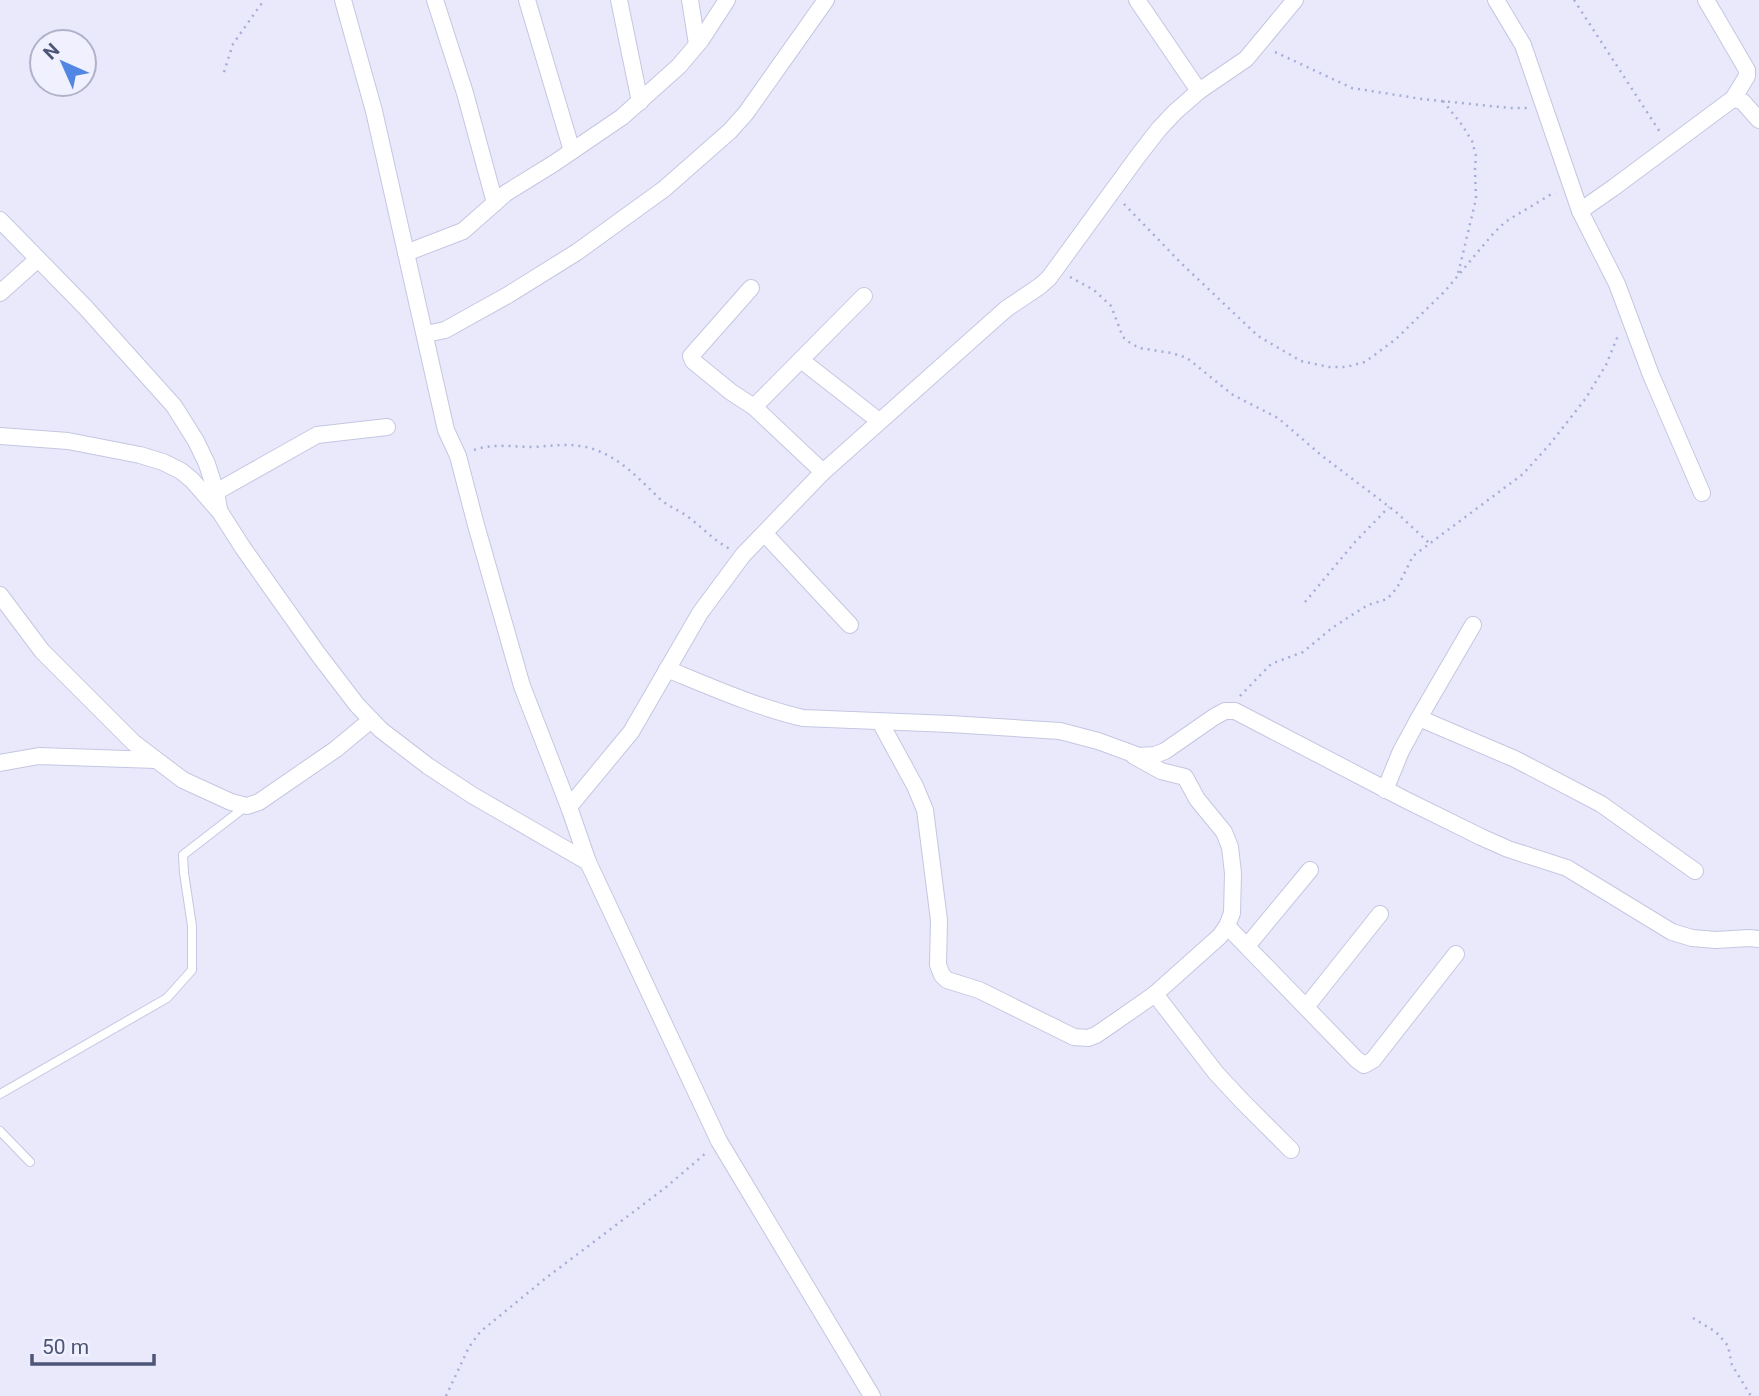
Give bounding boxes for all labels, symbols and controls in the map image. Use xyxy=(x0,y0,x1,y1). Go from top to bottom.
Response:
north arrow xyxy=(28,28,98,98)
text: N xyxy=(38,38,64,64)
scale bar xyxy=(32,1322,154,1366)
text: 50 m xyxy=(42,1335,89,1359)

